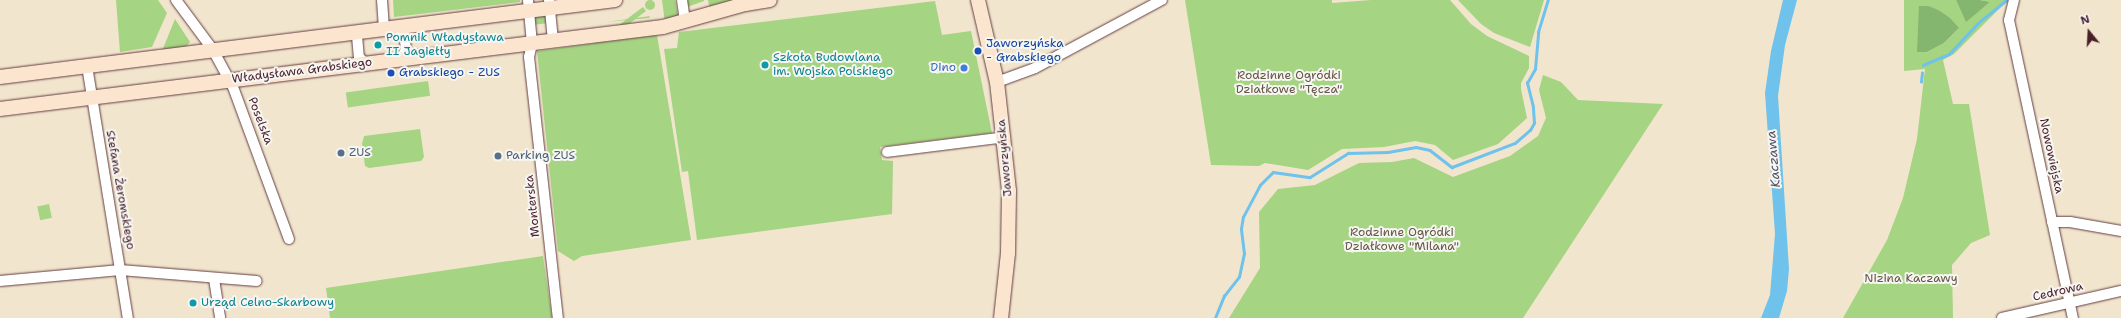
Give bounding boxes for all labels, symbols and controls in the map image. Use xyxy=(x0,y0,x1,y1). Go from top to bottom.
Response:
north arrow xyxy=(2069,12,2109,52)
text: N xyxy=(2079,12,2092,29)
place label: Pomnik Władysława II Jagiełły xyxy=(386,31,504,59)
place label: Jaworzyńska - Grabskiego xyxy=(986,37,1064,65)
marker: Pomnik Władysława II Jagiełły xyxy=(373,40,383,50)
marker: Jaworzyńska - Grabskiego xyxy=(973,46,983,56)
place label: Szkoła Budowlana im. Wojska Polskiego xyxy=(773,51,893,79)
street label: Władysława Grabskiego xyxy=(231,55,373,87)
marker: Szkoła Budowlana im. Wojska Polskiego xyxy=(760,60,770,70)
place label: Dino xyxy=(930,61,956,75)
marker: Dino xyxy=(959,63,969,73)
place label: Grabskiego - ZUS xyxy=(399,66,500,80)
marker: Grabskiego - ZUS xyxy=(386,68,396,78)
park label: Rodzinne Ogródki Działkowe "Tęcza" xyxy=(1236,69,1342,97)
street label: Poselska xyxy=(244,95,276,147)
street label: Nowowiejska xyxy=(2036,117,2066,195)
street label: Jaworzyńska xyxy=(994,119,1016,197)
street label: Stefana Żeromskiego xyxy=(102,129,138,251)
water label: Kaczawa xyxy=(1764,130,1784,188)
place label: ZUS xyxy=(349,146,371,160)
marker: ZUS xyxy=(336,148,346,158)
place label: Parking ZUS xyxy=(506,149,575,163)
marker: Parking ZUS xyxy=(493,151,503,161)
street label: Monterska xyxy=(523,174,543,238)
park label: Rodzinne Ogródki Działkowe "Milana" xyxy=(1345,226,1459,254)
park label: Nizina Kaczawy xyxy=(1864,272,1958,286)
street label: Cedrowa xyxy=(2031,279,2085,305)
place label: Urząd Celno-Skarbowy xyxy=(201,296,334,310)
marker: Urząd Celno-Skarbowy xyxy=(188,298,198,308)

